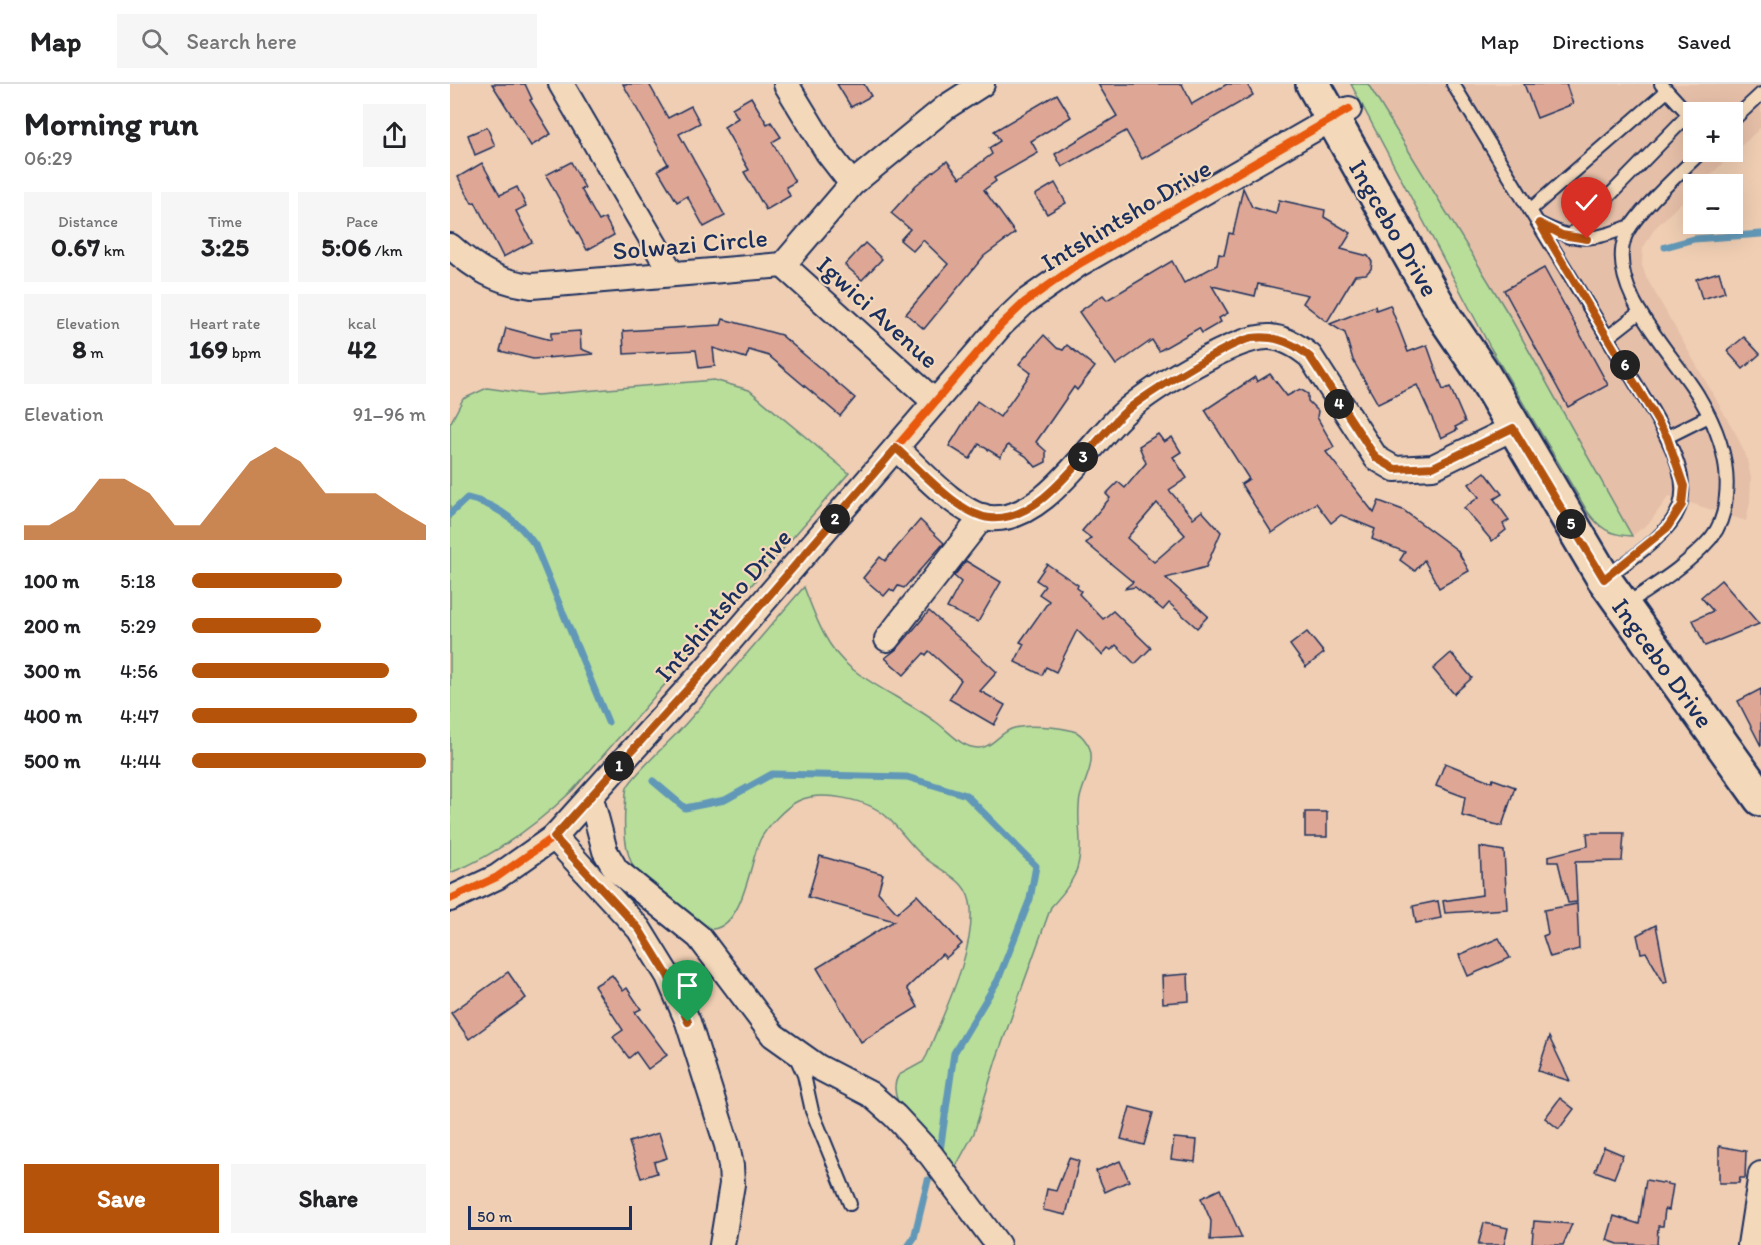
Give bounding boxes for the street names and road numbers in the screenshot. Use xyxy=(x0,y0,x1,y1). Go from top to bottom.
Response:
street label: Intshintsho Drive xyxy=(1035,152,1217,278)
street label: Ingcebo Drive xyxy=(1342,154,1446,302)
street label: Solwazi Circle xyxy=(611,221,769,267)
street label: Igwici Avenue xyxy=(810,249,946,375)
street label: Intshintsho Drive xyxy=(648,522,798,688)
street label: Ingcebo Drive xyxy=(1605,592,1721,734)

